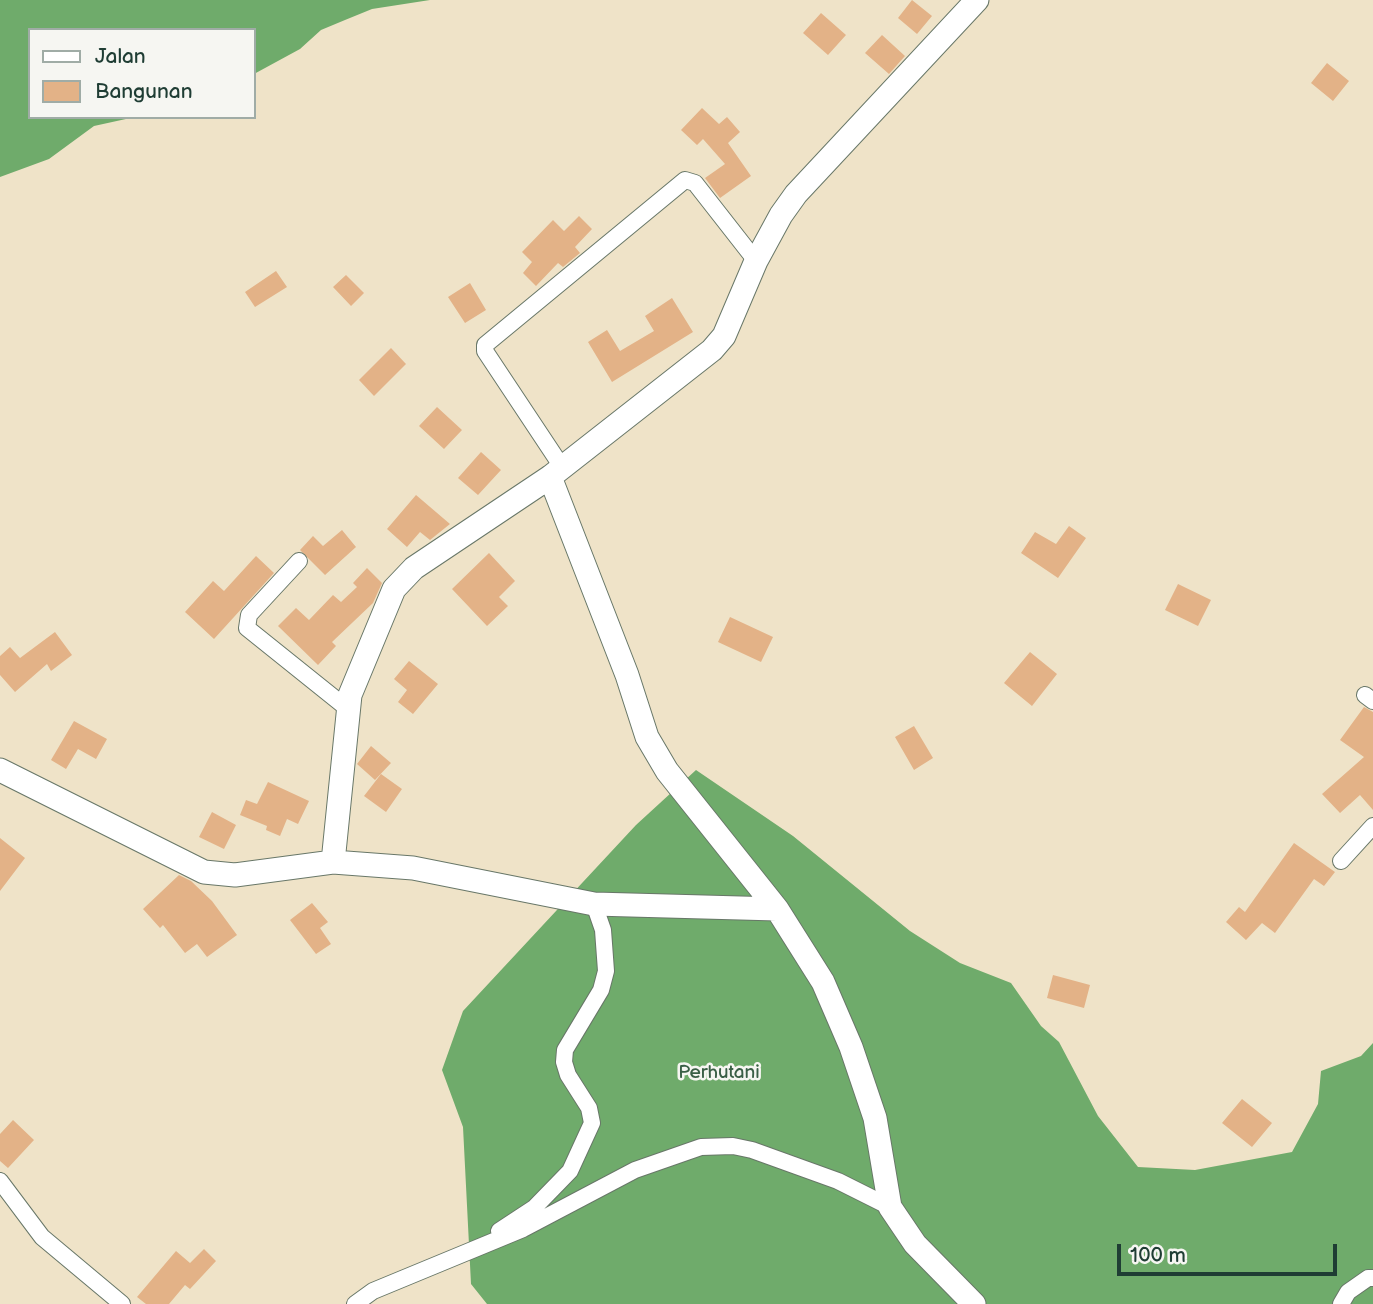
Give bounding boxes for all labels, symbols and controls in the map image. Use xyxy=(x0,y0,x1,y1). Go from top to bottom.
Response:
legend xyxy=(28,28,256,119)
text: Jalan xyxy=(95,44,146,69)
text: Bangunan xyxy=(95,79,193,104)
park label: Perhutani xyxy=(678,1062,760,1084)
scale bar xyxy=(1121,1230,1342,1274)
text: 100 m xyxy=(1130,1243,1186,1268)

